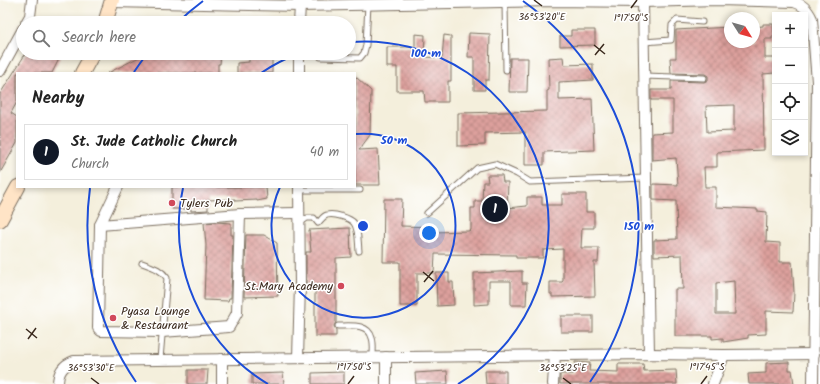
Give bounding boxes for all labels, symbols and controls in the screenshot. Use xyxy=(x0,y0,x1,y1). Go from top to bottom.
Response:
text: 36°53'20"E xyxy=(518,9,567,25)
text: 1°17'50"S xyxy=(614,10,649,26)
north arrow xyxy=(724,12,760,48)
map controls xyxy=(772,12,808,156)
button: + xyxy=(772,12,808,48)
search box xyxy=(16,16,356,60)
text: Search here xyxy=(62,26,136,50)
icon: search xyxy=(30,27,52,49)
text: 100 m xyxy=(411,44,441,63)
button: − xyxy=(772,48,808,84)
button: locate xyxy=(772,84,808,120)
text: Nearby xyxy=(32,85,84,112)
button: layers xyxy=(772,120,808,156)
text: St. Jude Catholic Church xyxy=(71,130,237,154)
text: 50 m xyxy=(380,131,408,150)
text: 1 xyxy=(44,142,48,163)
text: 40 m xyxy=(310,142,339,163)
text: Church xyxy=(71,154,109,175)
place label: Tylers Pub xyxy=(180,194,234,213)
pin: 1 xyxy=(482,194,508,224)
marker: Tylers Pub xyxy=(167,198,177,208)
text: 150 m xyxy=(624,217,654,236)
centre of rings xyxy=(356,219,370,233)
your location xyxy=(419,223,439,243)
place label: St.Mary Academy xyxy=(245,277,333,296)
marker: St.Mary Academy xyxy=(336,281,346,291)
place label: Pyasa Lounge & Restaurant xyxy=(121,302,190,335)
marker: Pyasa Lounge & Restaurant xyxy=(108,313,118,323)
text: 1°17'50"S xyxy=(337,359,372,375)
text: 1°17'45"S xyxy=(689,359,725,375)
text: 36°53'30"E xyxy=(67,360,116,376)
text: 36°53'25"E xyxy=(539,360,588,376)

